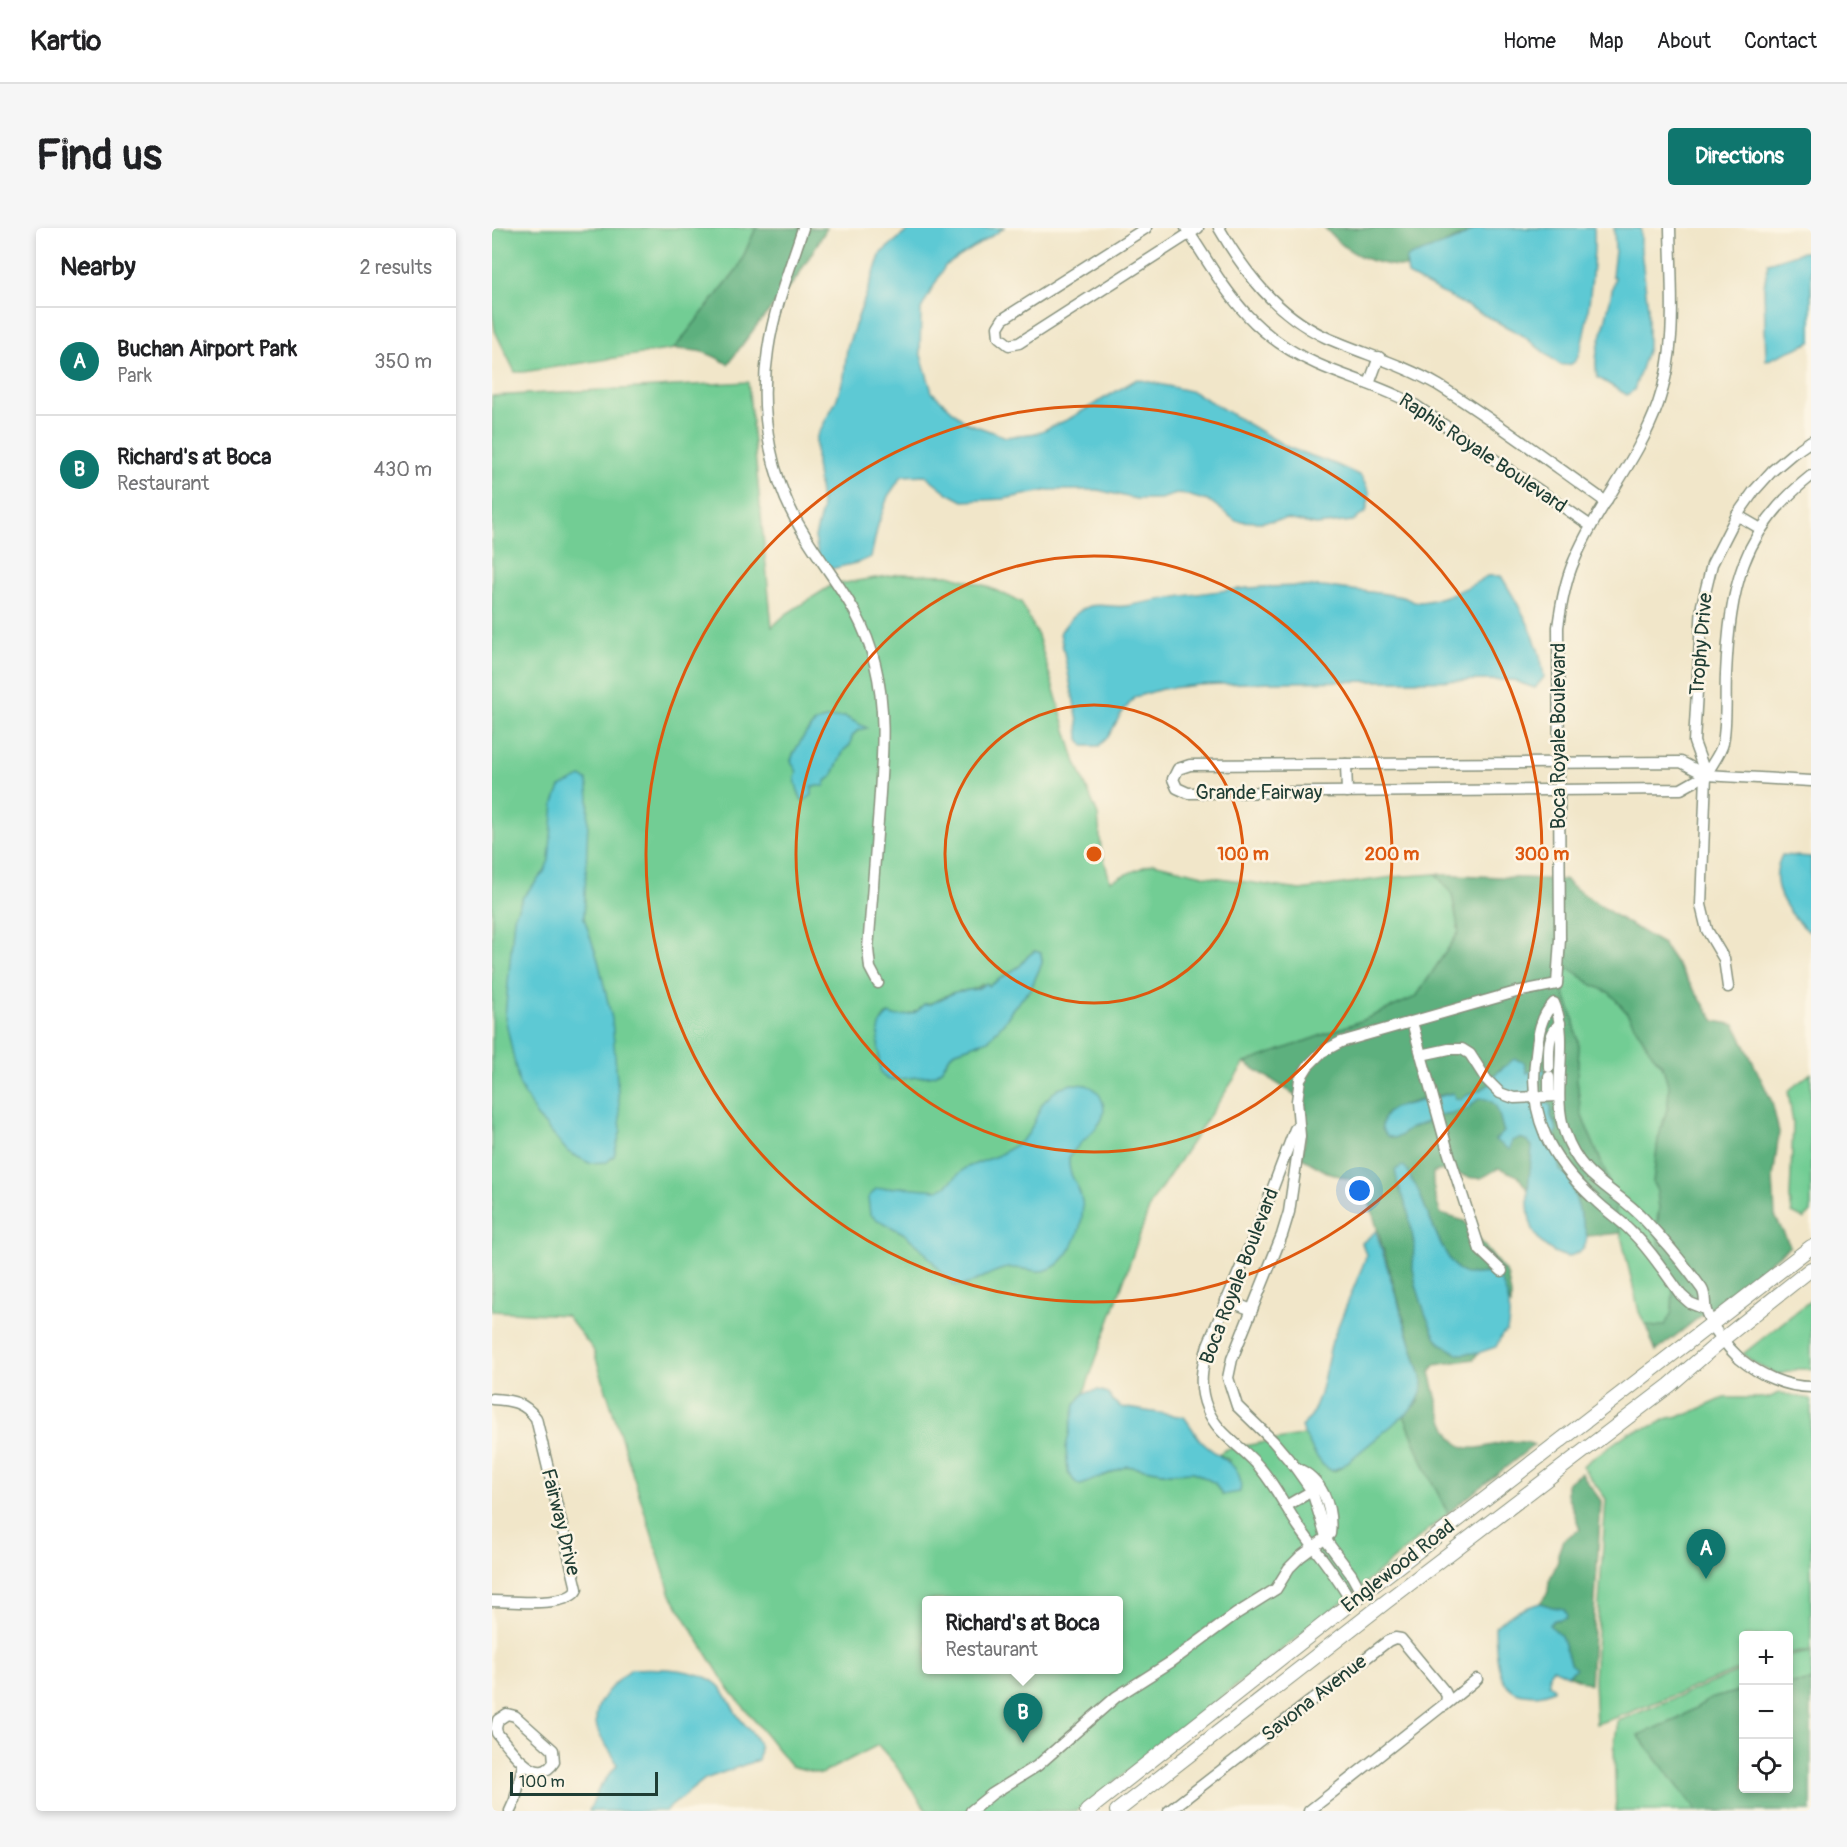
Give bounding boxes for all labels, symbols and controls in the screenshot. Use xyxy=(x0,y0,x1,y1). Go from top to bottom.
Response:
text: Kartio xyxy=(30,24,101,59)
text: Home xyxy=(1503,28,1556,55)
text: Map xyxy=(1589,28,1624,55)
text: About xyxy=(1657,28,1711,55)
text: Contact xyxy=(1744,28,1817,55)
button: Directions xyxy=(1668,128,1811,185)
text: Find us xyxy=(36,130,162,182)
text: Nearby xyxy=(60,251,136,283)
text: 2 results xyxy=(360,255,432,280)
text: Buchan Airport Park xyxy=(117,335,297,363)
text: A xyxy=(73,349,86,374)
text: 350 m xyxy=(374,349,432,374)
text: Park xyxy=(117,363,152,388)
street label: Raphis Royale Boulevard xyxy=(1394,387,1572,519)
text: Richard's at Boca xyxy=(117,443,271,471)
text: B xyxy=(74,457,85,482)
text: 430 m xyxy=(373,457,432,482)
text: Restaurant xyxy=(117,471,209,496)
street label: Trophy Drive xyxy=(1684,592,1718,696)
street label: Boca Royale Boulevard xyxy=(1546,643,1571,829)
street label: Grande Fairway xyxy=(1196,780,1323,805)
text: 100 m xyxy=(1217,843,1269,866)
text: 200 m xyxy=(1365,843,1419,866)
text: 300 m xyxy=(1515,843,1569,866)
centre of rings xyxy=(1084,844,1104,864)
your location xyxy=(1345,1176,1374,1205)
street label: Boca Royale Boulevard xyxy=(1194,1184,1284,1368)
street label: Fairway Drive xyxy=(536,1466,586,1578)
street label: Englewood Road xyxy=(1336,1514,1460,1618)
pin: A xyxy=(1686,1530,1726,1579)
popup xyxy=(922,1596,1123,1674)
text: Richard's at Boca xyxy=(945,1609,1100,1637)
map controls xyxy=(1739,1631,1793,1793)
button: + xyxy=(1739,1631,1793,1685)
text: Restaurant xyxy=(945,1637,1038,1662)
street label: Savona Avenue xyxy=(1256,1649,1372,1747)
button: − xyxy=(1739,1685,1793,1739)
pin: B xyxy=(1004,1694,1042,1743)
button: locate xyxy=(1739,1739,1793,1793)
scale bar xyxy=(510,1769,658,1796)
text: 100 m xyxy=(519,1772,565,1792)

